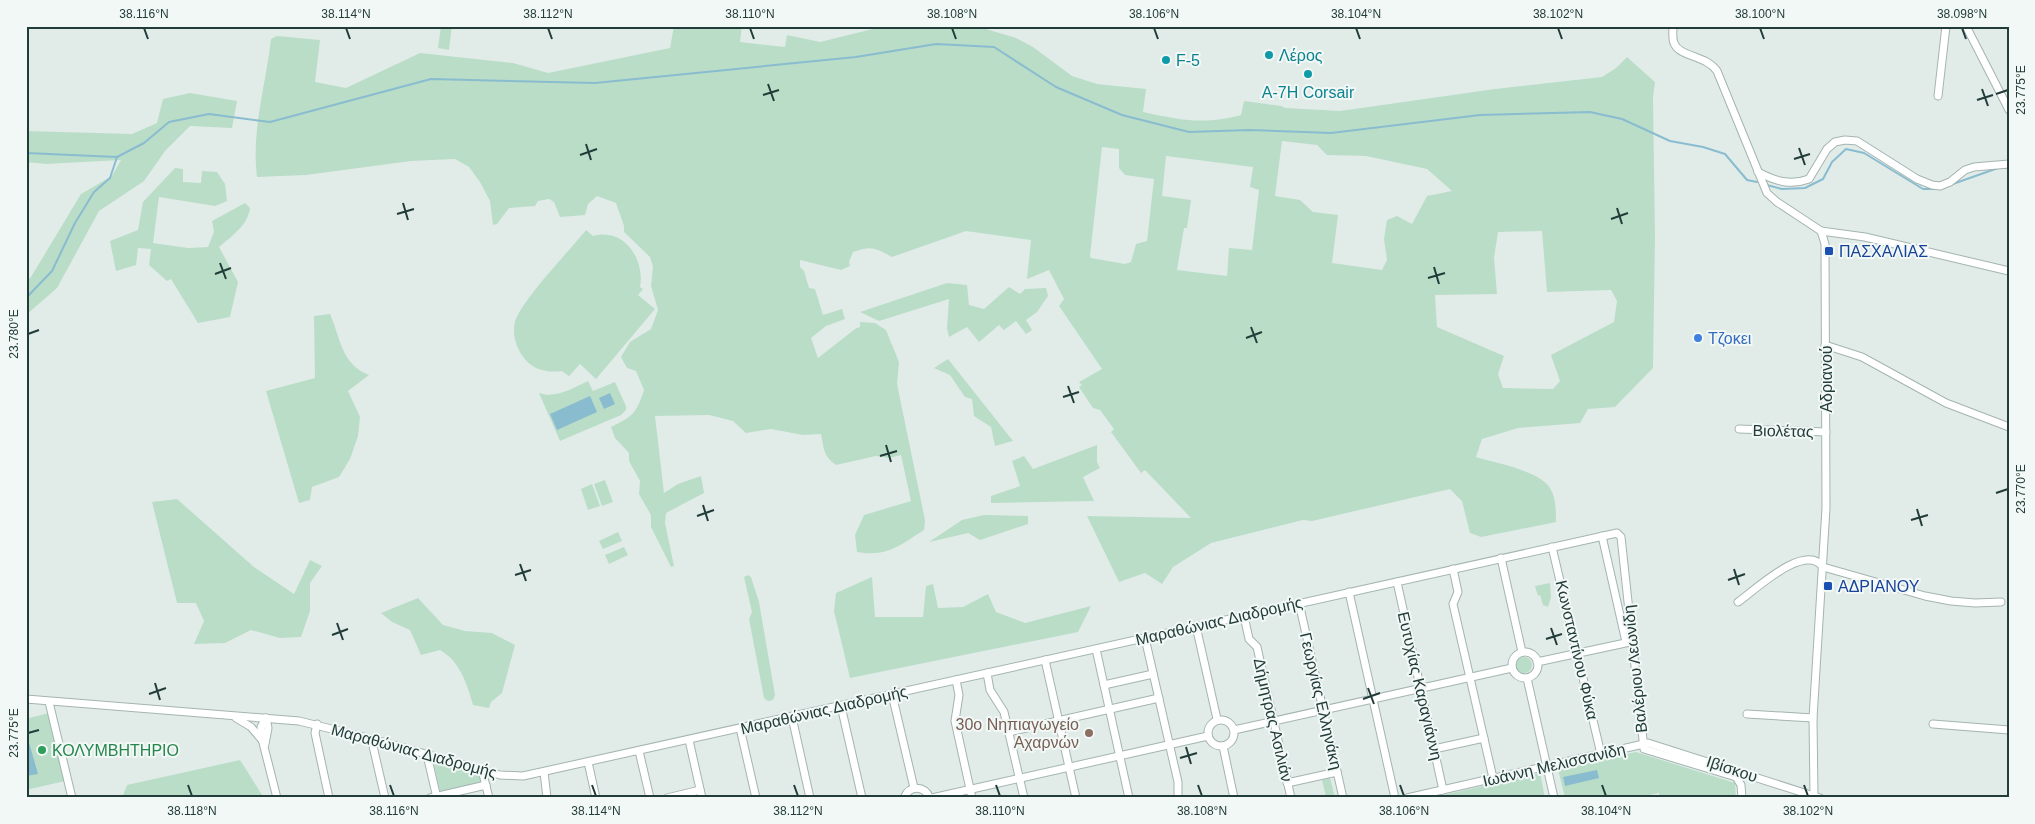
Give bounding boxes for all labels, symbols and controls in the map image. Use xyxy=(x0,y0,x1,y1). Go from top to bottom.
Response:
text: 38.116°N xyxy=(119,7,169,21)
text: 38.114°N xyxy=(321,7,371,21)
text: 38.112°N xyxy=(523,7,573,21)
text: 38.110°N xyxy=(725,7,775,21)
text: 38.108°N xyxy=(927,7,977,21)
text: 38.106°N xyxy=(1129,7,1179,21)
text: 38.104°N xyxy=(1331,7,1381,21)
text: 38.102°N xyxy=(1533,7,1583,21)
text: 38.100°N xyxy=(1735,7,1785,21)
text: 38.098°N xyxy=(1937,7,1987,21)
place label: Λέρος xyxy=(1279,47,1323,64)
marker: Λέρος xyxy=(1263,49,1275,61)
place label: F-5 xyxy=(1176,52,1200,69)
marker: F-5 xyxy=(1160,54,1172,66)
text: 23.775°E xyxy=(2014,65,2028,115)
marker: A-7H Corsair xyxy=(1302,68,1314,80)
place label: A-7H Corsair xyxy=(1262,84,1355,101)
place label: ΠΑΣΧΑΛΙΑΣ xyxy=(1839,243,1928,260)
marker: ΠΑΣΧΑΛΙΑΣ xyxy=(1823,245,1835,257)
text: 23.780°E xyxy=(7,309,21,359)
place label: Τζοκει xyxy=(1708,330,1752,348)
marker: Τζοκει xyxy=(1692,332,1704,344)
street label: Αδριανού xyxy=(1818,345,1835,413)
street label: Βιολέτας xyxy=(1752,422,1814,440)
text: 23.770°E xyxy=(2014,464,2028,514)
place label: ΑΔΡΙΑΝΟΥ xyxy=(1838,578,1920,595)
street label: Κωνσταντίνου Φύκα xyxy=(1553,579,1601,721)
marker: ΑΔΡΙΑΝΟΥ xyxy=(1822,580,1834,592)
street label: Μαραθώνιας Διαδρομής xyxy=(1134,593,1304,648)
street label: Βαλέριου Λεωνίδη xyxy=(1620,604,1650,734)
street label: Ευτυχίας Καραγιάννη xyxy=(1395,610,1445,762)
street label: Γεωργίας Ελληνάκη xyxy=(1297,631,1345,771)
street label: Δήμητρας Ασιλιάν xyxy=(1250,656,1296,784)
street label: Μαραθώνιας Διαδρομής xyxy=(739,682,909,737)
text: 23.775°E xyxy=(7,708,21,758)
place label: 30ο Νηπιαγωγείο Αχαρνών xyxy=(955,716,1079,751)
street label: Μαραθώνιας Διαδρομής xyxy=(329,721,499,781)
marker: 30ο Νηπιαγωγείο Αχαρνών xyxy=(1083,727,1095,739)
street label: Ιωάννη Μελισσανίδη xyxy=(1481,740,1627,790)
place label: ΚΟΛΥΜΒΗΤΗΡΙΟ xyxy=(52,742,179,759)
marker: ΚΟΛΥΜΒΗΤΗΡΙΟ xyxy=(36,744,48,756)
street label: Ιβίσκου xyxy=(1704,753,1760,785)
text: 38.118°N xyxy=(167,804,217,818)
text: 38.116°N xyxy=(369,804,419,818)
text: 38.114°N xyxy=(571,804,621,818)
text: 38.112°N xyxy=(773,804,823,818)
text: 38.110°N xyxy=(975,804,1025,818)
text: 38.108°N xyxy=(1177,804,1227,818)
text: 38.106°N xyxy=(1379,804,1429,818)
text: 38.104°N xyxy=(1581,804,1631,818)
text: 38.102°N xyxy=(1783,804,1833,818)

